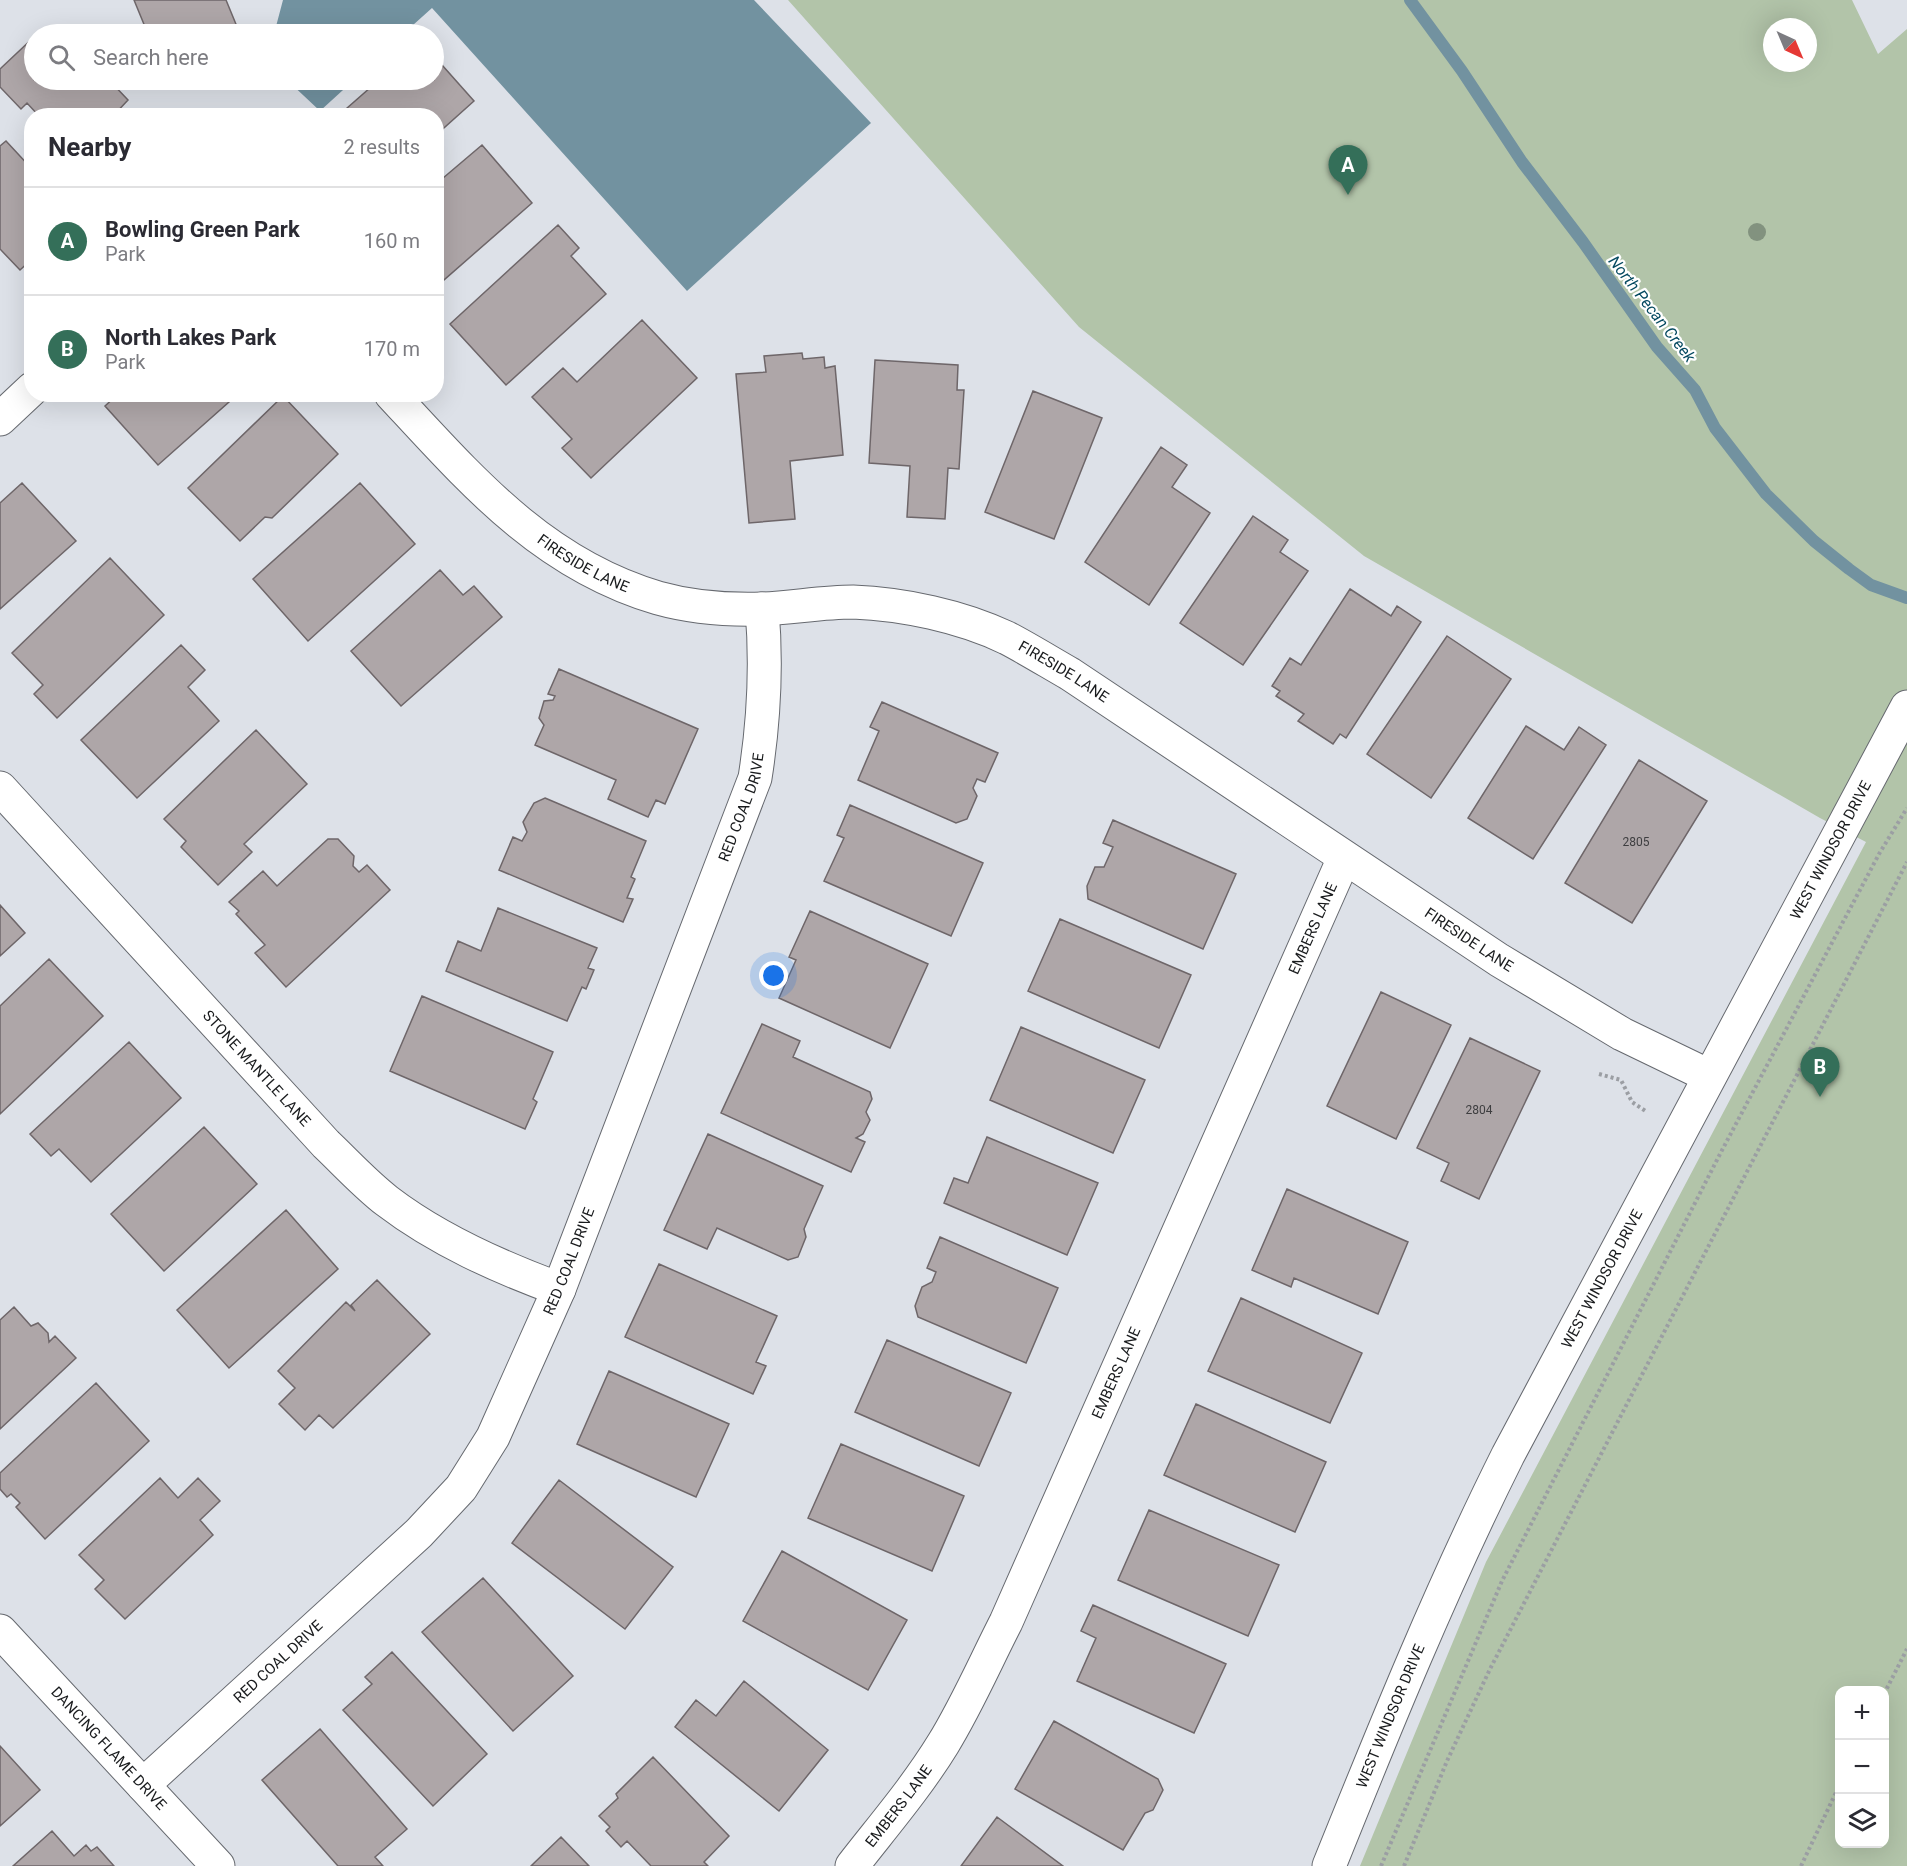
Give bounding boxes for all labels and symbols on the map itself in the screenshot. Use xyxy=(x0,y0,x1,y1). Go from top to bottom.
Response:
north arrow xyxy=(1763,18,1817,72)
pin: A xyxy=(1328,146,1368,195)
water label: North Pecan Creek xyxy=(1605,252,1700,367)
street label: FIRESIDE LANE xyxy=(534,531,632,596)
street label: FIRESIDE LANE xyxy=(1015,637,1113,707)
street label: RED COAL DRIVE xyxy=(715,751,768,864)
street label: WEST WINDSOR DRIVE xyxy=(1786,777,1875,923)
house number: 2805 xyxy=(1623,835,1650,849)
street label: EMBERS LANE xyxy=(1285,879,1341,977)
street label: FIRESIDE LANE xyxy=(1421,904,1517,976)
your location xyxy=(759,961,788,990)
street label: STONE MANTLE LANE xyxy=(199,1006,315,1130)
pin: B xyxy=(1800,1048,1840,1097)
house number: 2804 xyxy=(1466,1103,1493,1117)
street label: RED COAL DRIVE xyxy=(540,1205,599,1318)
street label: WEST WINDSOR DRIVE xyxy=(1558,1206,1646,1351)
street label: EMBERS LANE xyxy=(1088,1324,1145,1422)
street label: RED COAL DRIVE xyxy=(230,1616,327,1707)
street label: WEST WINDSOR DRIVE xyxy=(1352,1641,1429,1791)
street label: DANCING FLAME DRIVE xyxy=(47,1683,171,1814)
street label: EMBERS LANE xyxy=(861,1761,936,1851)

